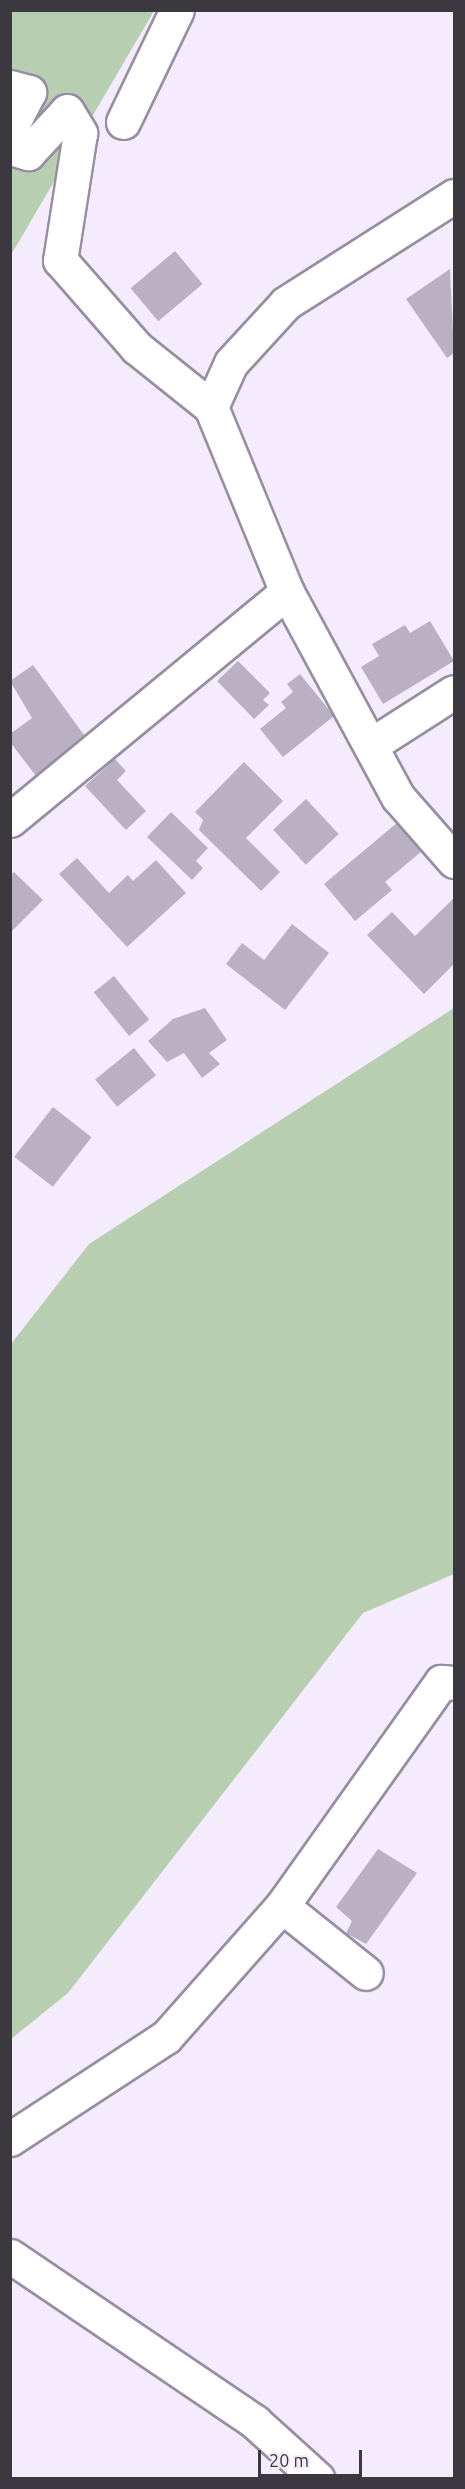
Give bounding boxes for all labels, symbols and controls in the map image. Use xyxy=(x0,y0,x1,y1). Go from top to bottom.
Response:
scale bar xyxy=(261,2438,364,2476)
text: 20 m xyxy=(269,2450,309,2470)

